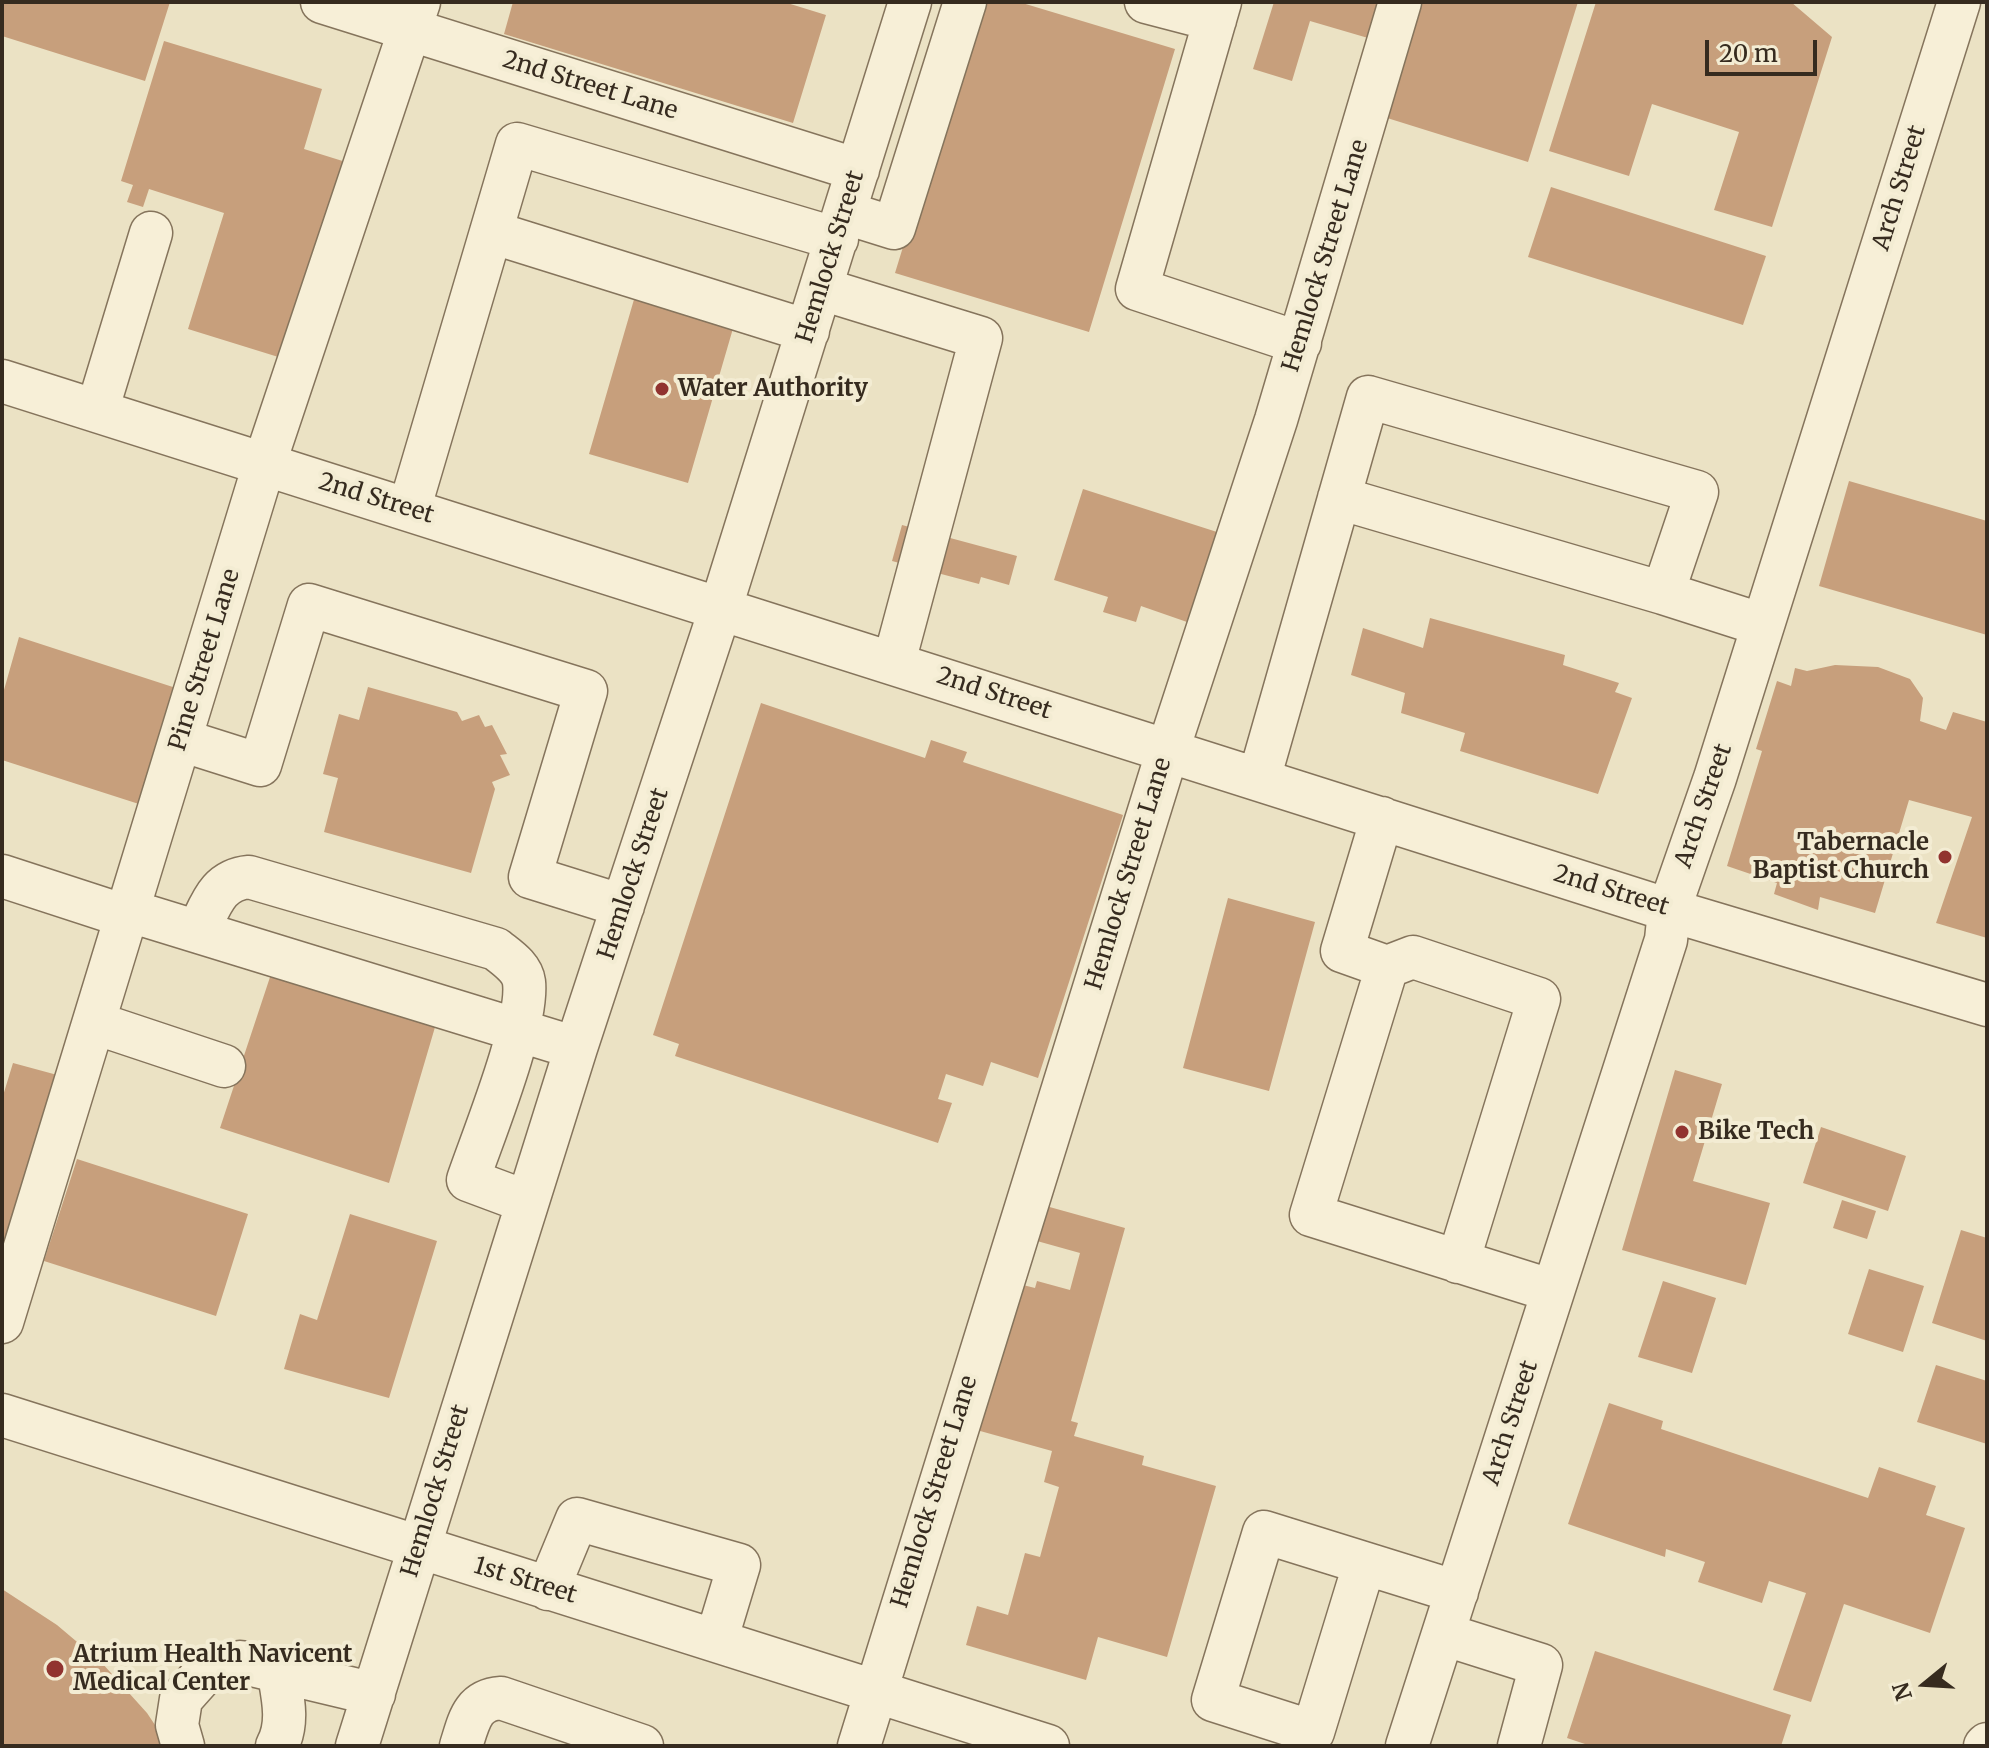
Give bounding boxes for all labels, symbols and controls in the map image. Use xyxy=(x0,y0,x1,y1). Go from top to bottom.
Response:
scale bar xyxy=(1709,24,1821,74)
text: 20 m xyxy=(1719,38,1778,69)
street label: 2nd Street Lane xyxy=(499,46,681,126)
street label: Arch Street xyxy=(1867,122,1933,254)
street label: Hemlock Street Lane xyxy=(1277,136,1375,376)
street label: Hemlock Street xyxy=(791,167,871,347)
place label: Water Authority xyxy=(678,375,868,403)
marker: Water Authority xyxy=(653,380,671,398)
street label: 2nd Street xyxy=(315,468,437,530)
street label: Pine Street Lane xyxy=(164,566,246,754)
street label: 2nd Street xyxy=(933,662,1055,726)
street label: Arch Street xyxy=(1669,740,1739,872)
street label: Hemlock Street Lane xyxy=(1080,754,1178,994)
street label: Hemlock Street xyxy=(593,785,675,963)
place label: Tabernacle Baptist Church xyxy=(1752,829,1929,885)
marker: Tabernacle Baptist Church xyxy=(1936,848,1954,866)
street label: 2nd Street xyxy=(1550,860,1672,922)
place label: Bike Tech xyxy=(1698,1118,1814,1146)
marker: Bike Tech xyxy=(1673,1123,1691,1141)
street label: Arch Street xyxy=(1477,1357,1545,1489)
street label: Hemlock Street Lane xyxy=(886,1372,984,1612)
street label: Hemlock Street xyxy=(396,1401,476,1581)
street label: 1st Street xyxy=(470,1552,580,1610)
place label: Atrium Health Navicent Medical Center xyxy=(73,1641,353,1697)
north arrow xyxy=(1885,1644,1965,1724)
marker: Atrium Health Navicent Medical Center xyxy=(44,1658,66,1680)
text: N xyxy=(1886,1679,1918,1704)

